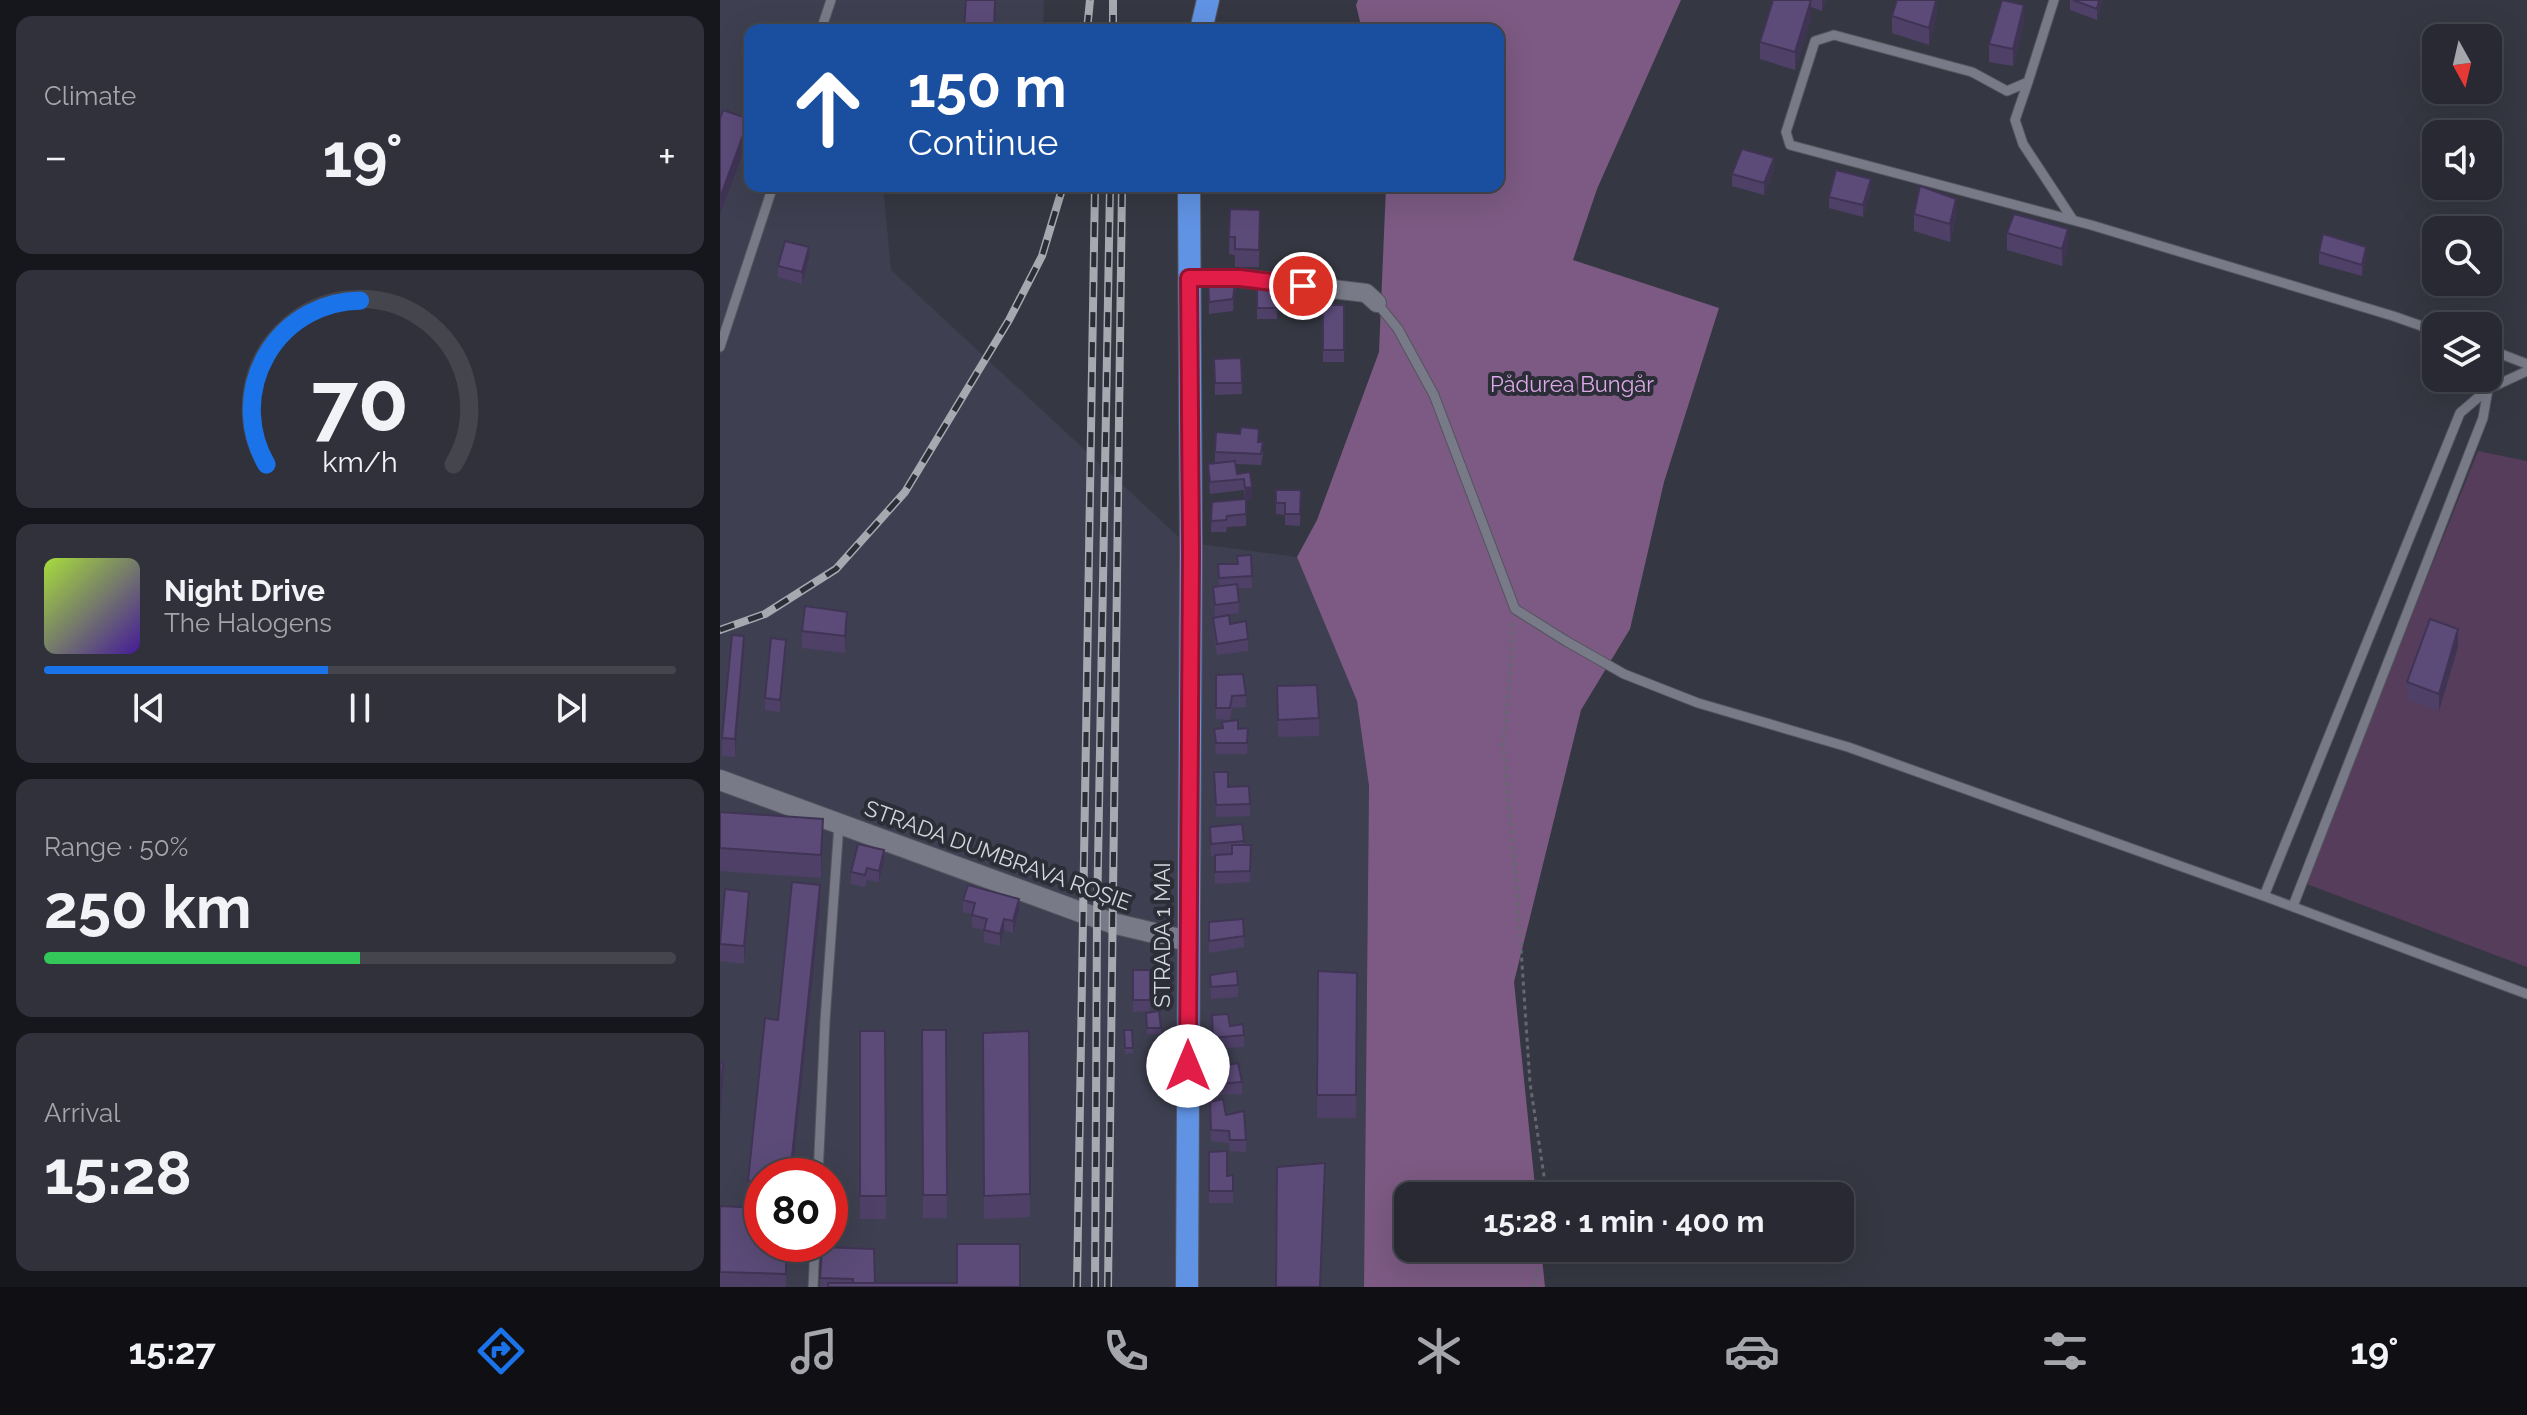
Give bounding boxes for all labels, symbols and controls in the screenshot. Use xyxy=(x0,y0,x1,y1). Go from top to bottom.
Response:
north arrow xyxy=(2422,24,2502,104)
map controls xyxy=(2422,24,2502,392)
text: 150 m xyxy=(908,54,1067,120)
icon: ahead xyxy=(776,56,880,160)
text: Climate xyxy=(44,81,136,111)
button: sound xyxy=(2422,120,2502,200)
text: 19° xyxy=(323,121,403,191)
text: Continue xyxy=(908,121,1058,163)
text: − xyxy=(44,131,68,182)
text: + xyxy=(658,131,676,182)
button: search xyxy=(2422,216,2502,296)
pin xyxy=(1269,252,1337,320)
icon: arrive xyxy=(1281,264,1325,308)
button: layers xyxy=(2422,312,2502,392)
text: 70 xyxy=(311,353,409,450)
park label: Pădurea Bungăr xyxy=(1490,371,1654,397)
text: km/h xyxy=(322,445,398,479)
text: Night Drive xyxy=(164,573,325,608)
text: The Halogens xyxy=(164,608,332,638)
icon: previous xyxy=(127,686,171,730)
icon: pause xyxy=(338,686,382,730)
icon: next xyxy=(549,686,593,730)
street label: STRADA DUMBRAVA ROȘIE xyxy=(861,795,1135,915)
text: Range · 50% xyxy=(44,832,188,862)
street label: STRADA 1 MAI xyxy=(1149,862,1175,1008)
text: 250 km xyxy=(44,872,252,942)
position arrow xyxy=(1146,1024,1230,1108)
text: Arrival xyxy=(44,1098,120,1128)
text: 15:28 xyxy=(44,1138,192,1208)
speed limit sign: 80 xyxy=(744,1158,848,1262)
text: 15:28 · 1 min · 400 m xyxy=(1483,1204,1765,1239)
icon: directions xyxy=(473,1323,529,1379)
icon: music xyxy=(786,1323,842,1379)
icon: phone xyxy=(1098,1323,1154,1379)
icon: climate xyxy=(1411,1323,1467,1379)
icon: car xyxy=(1724,1323,1780,1379)
icon: filters xyxy=(2037,1323,2093,1379)
text: 15:27 xyxy=(128,1330,216,1372)
text: 19° xyxy=(2350,1330,2399,1372)

